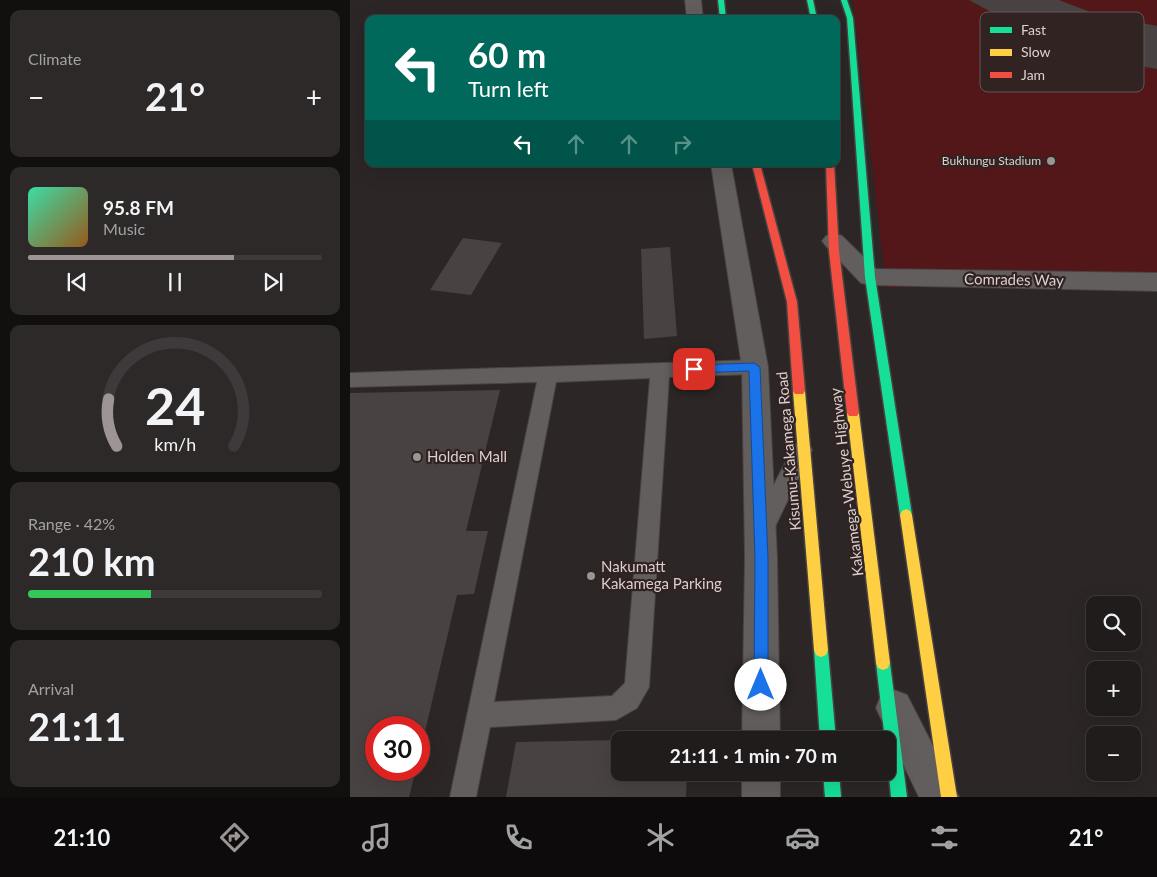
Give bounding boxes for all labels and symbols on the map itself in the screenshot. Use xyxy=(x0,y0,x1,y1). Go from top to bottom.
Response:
legend xyxy=(980,12,1144,92)
text: Fast xyxy=(1021,21,1046,38)
text: Slow xyxy=(1021,43,1051,60)
text: Jam xyxy=(1021,66,1045,83)
place label: Bukhungu Stadium xyxy=(942,153,1041,168)
marker: Bukhungu Stadium xyxy=(1045,155,1057,167)
street label: Comrades Way xyxy=(964,269,1064,289)
pin xyxy=(673,348,715,390)
street label: Kisumu-Kakamega Road xyxy=(772,371,804,531)
street label: Kakamega-Webuye Highway xyxy=(825,387,866,577)
place label: Holden Mall xyxy=(427,447,507,465)
marker: Holden Mall xyxy=(411,451,423,463)
place label: Nakumatt Kakamega Parking xyxy=(601,557,722,592)
marker: Nakumatt Kakamega Parking xyxy=(585,570,597,582)
position arrow xyxy=(734,658,786,710)
speed limit sign: 30 xyxy=(365,716,430,781)

